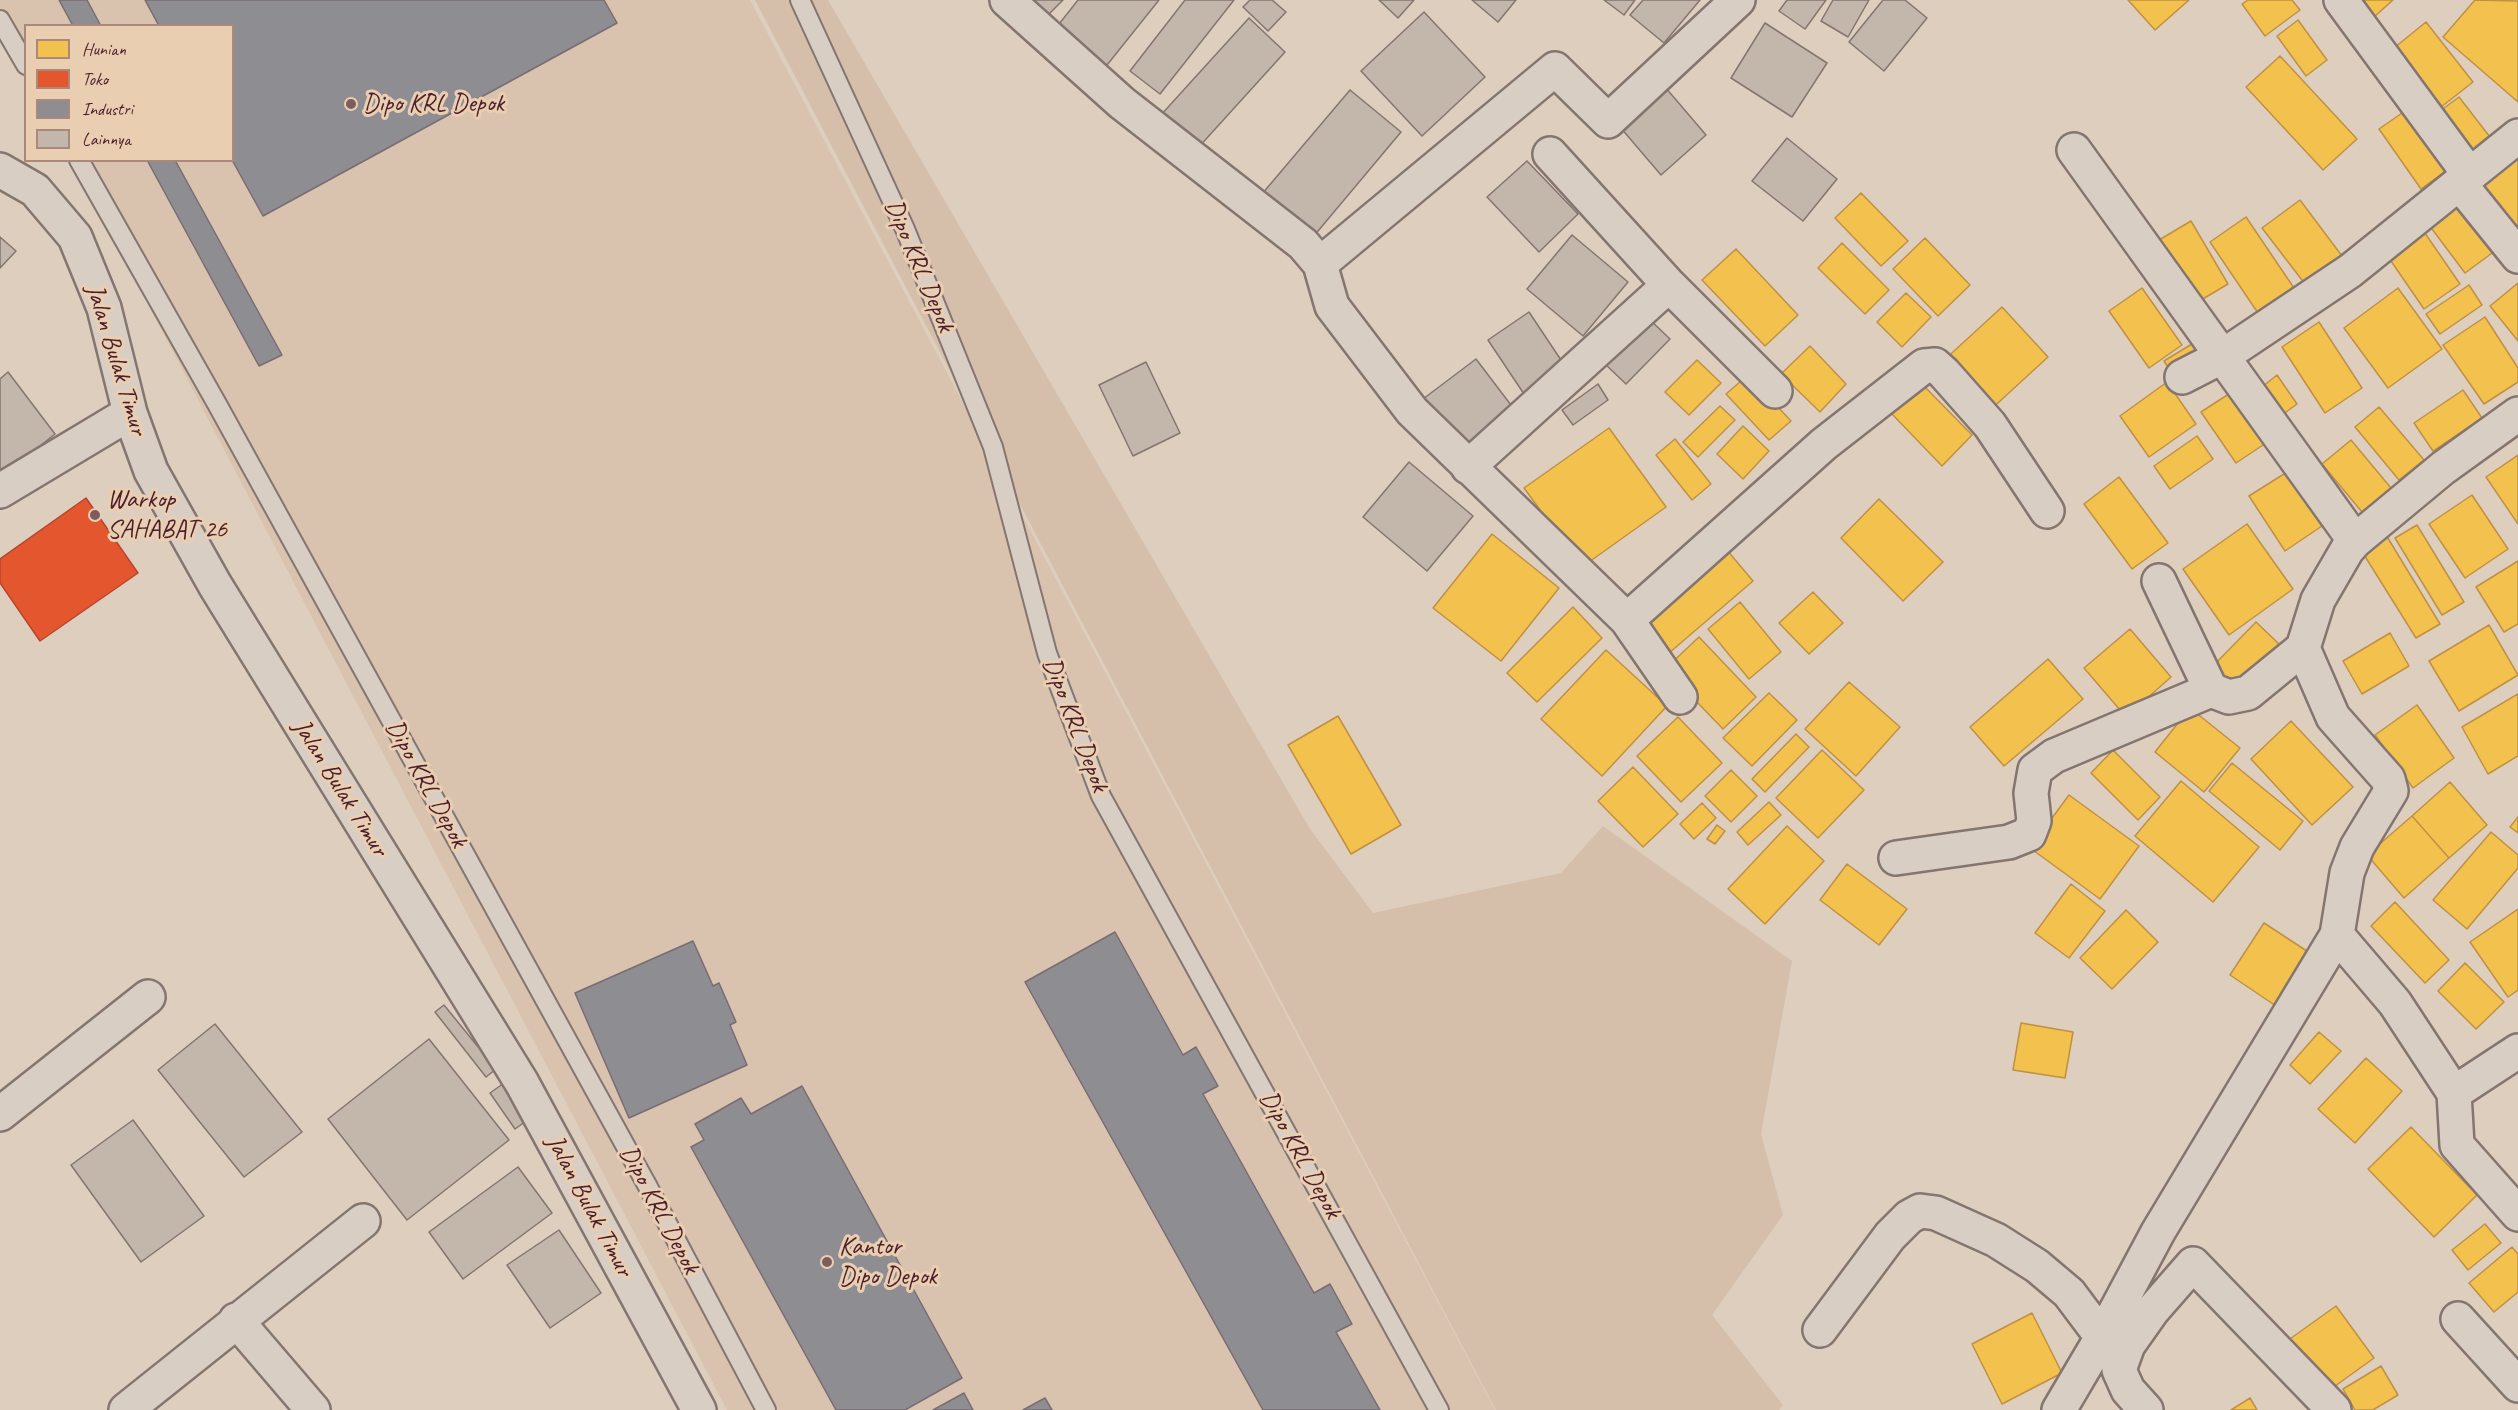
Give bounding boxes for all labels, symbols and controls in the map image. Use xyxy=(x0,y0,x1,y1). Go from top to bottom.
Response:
legend xyxy=(24,24,234,162)
text: Hunian xyxy=(82,38,126,60)
text: Toko xyxy=(82,68,108,90)
place label: Dipo KRL Depok xyxy=(363,88,504,120)
marker: Dipo KRL Depok xyxy=(344,97,358,111)
text: Industri xyxy=(82,98,133,120)
text: Lainnya xyxy=(82,128,131,150)
street label: Dipo KRL Depok xyxy=(877,195,961,337)
street label: Jalan Bulak Timur xyxy=(78,281,154,439)
place label: Warkop SAHABAT 26 xyxy=(107,484,227,546)
marker: Warkop SAHABAT 26 xyxy=(88,508,102,522)
street label: Dipo KRL Depok xyxy=(1035,654,1115,796)
street label: Jalan Bulak Timur xyxy=(285,714,395,862)
street label: Dipo KRL Depok xyxy=(378,715,474,853)
street label: Dipo KRL Depok xyxy=(1252,1086,1348,1224)
street label: Jalan Bulak Timur xyxy=(539,1130,639,1282)
street label: Dipo KRL Depok xyxy=(612,1140,706,1280)
place label: Kantor Dipo Depok xyxy=(839,1231,937,1292)
marker: Kantor Dipo Depok xyxy=(820,1255,834,1269)

